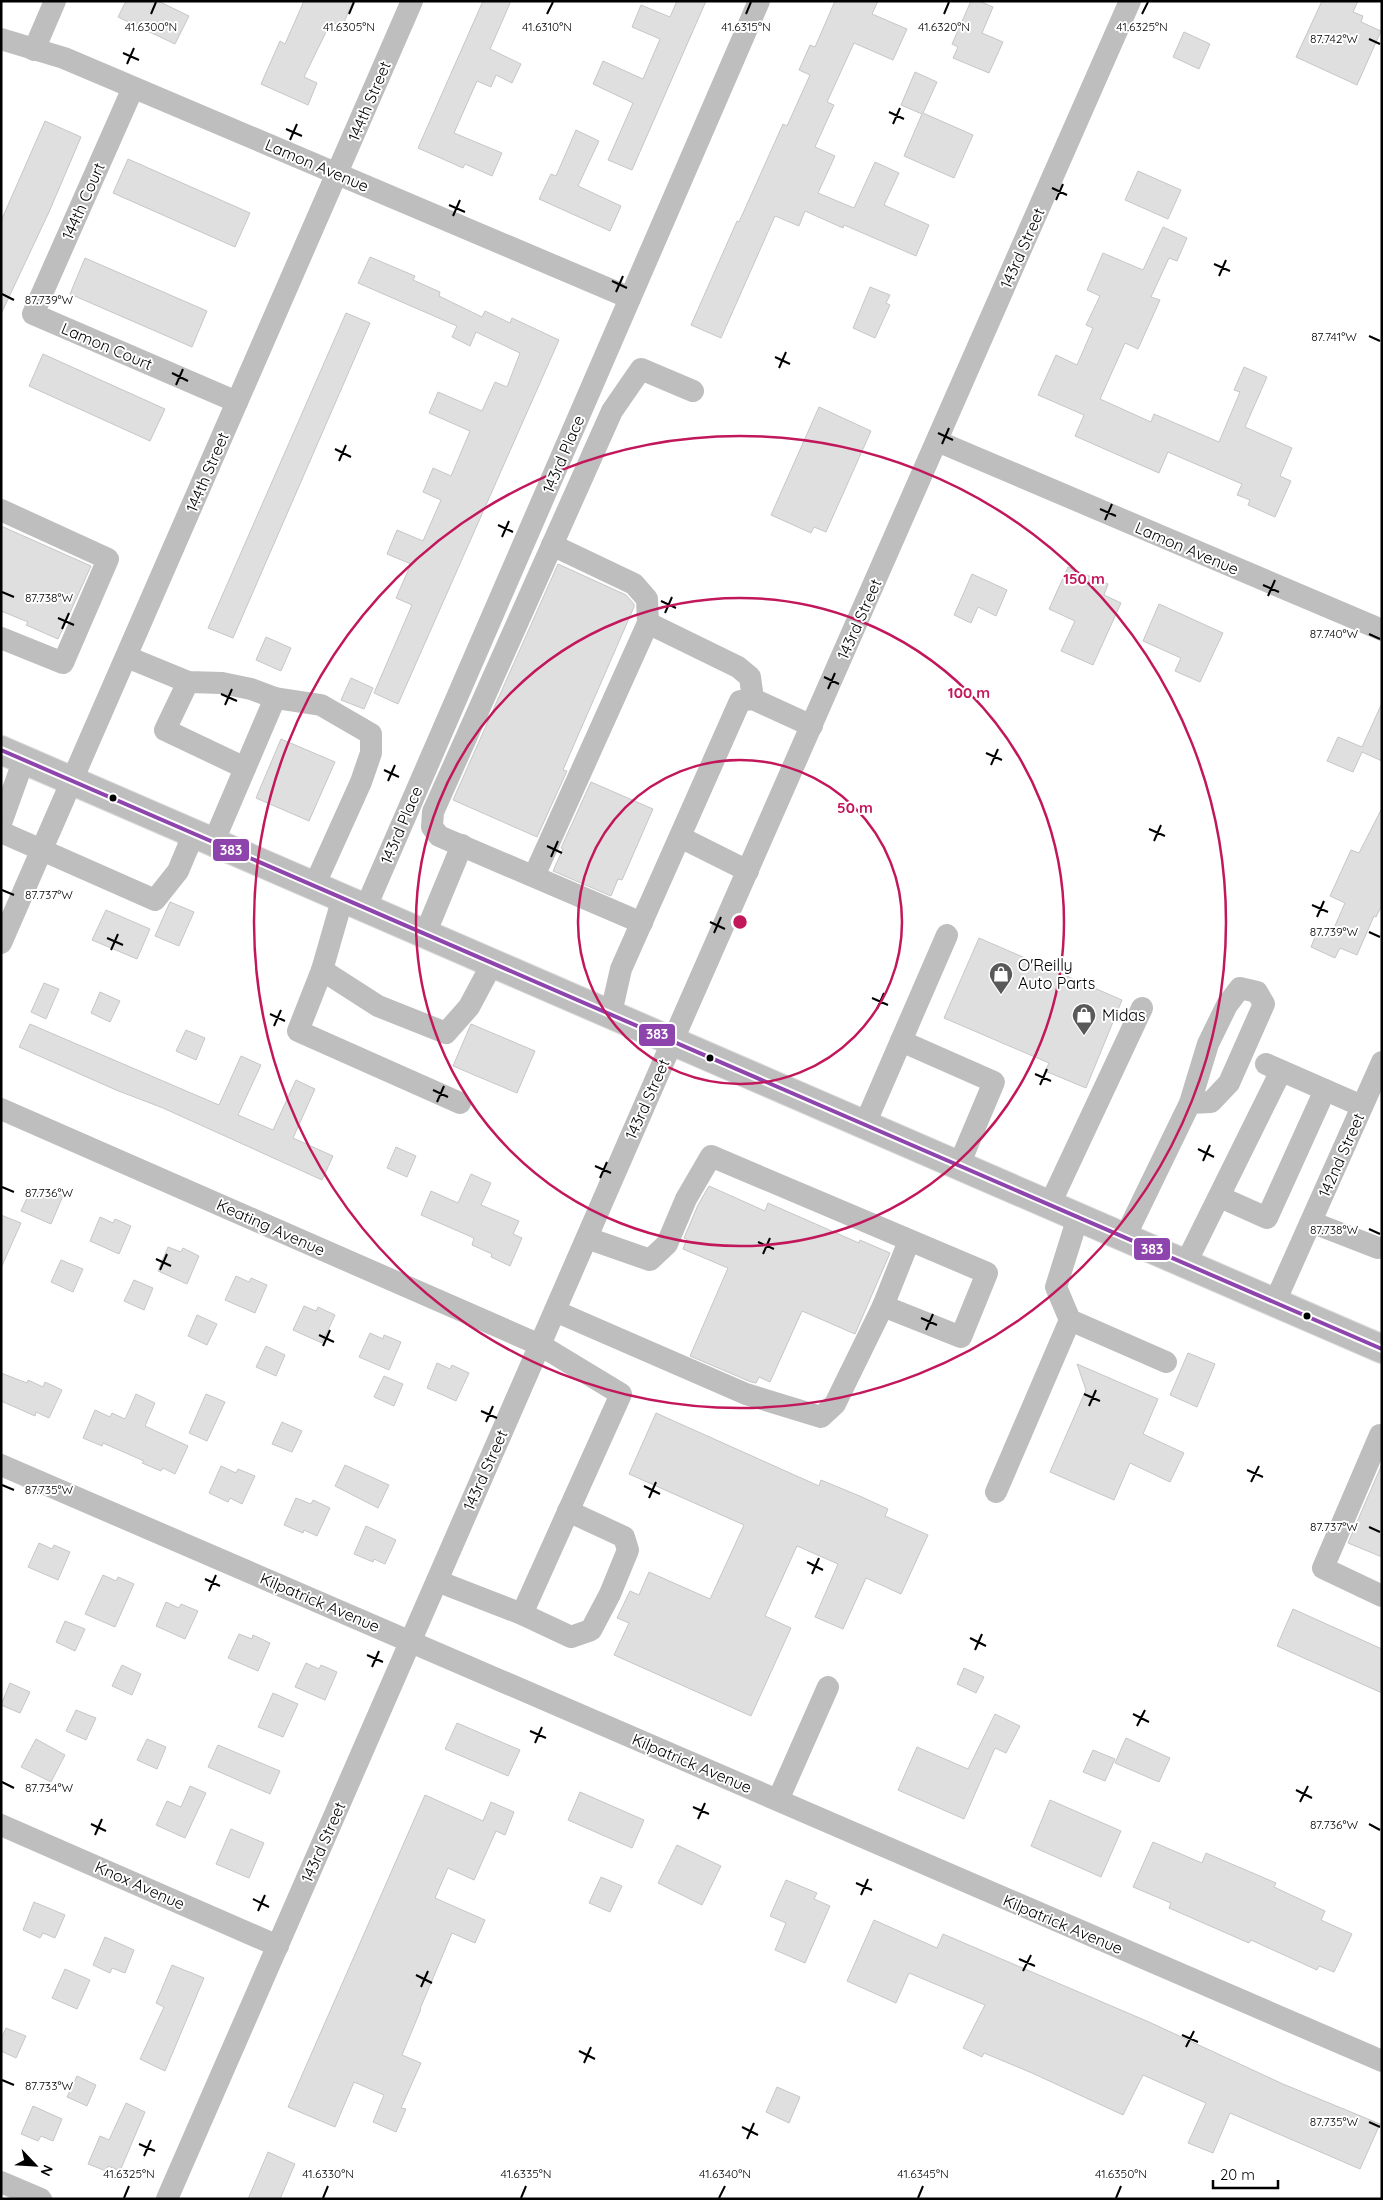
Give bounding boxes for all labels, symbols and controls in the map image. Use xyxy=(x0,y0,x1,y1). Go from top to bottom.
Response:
text: 41.6300°N xyxy=(125,19,177,34)
text: 41.6305°N xyxy=(323,19,375,34)
text: 41.6310°N xyxy=(522,19,572,34)
text: 41.6315°N xyxy=(721,19,771,34)
text: 41.6320°N xyxy=(918,19,970,34)
text: 41.6325°N xyxy=(1116,19,1168,34)
text: 87.742°W xyxy=(1310,31,1358,46)
street label: 144th Street xyxy=(343,58,395,144)
street label: Lamon Avenue xyxy=(262,134,372,196)
street label: 144th Court xyxy=(57,159,109,243)
street label: 143rd Street xyxy=(995,205,1049,291)
text: 87.739°W xyxy=(25,292,74,307)
street label: Lamon Court xyxy=(58,318,156,374)
text: 87.741°W xyxy=(1311,329,1357,344)
street label: 143rd Place xyxy=(538,412,588,496)
street label: 144th Street xyxy=(181,429,233,515)
street label: Lamon Avenue xyxy=(1132,517,1242,579)
text: 150 m xyxy=(1063,569,1105,588)
street label: 143rd Street xyxy=(832,576,886,662)
text: 87.738°W xyxy=(25,590,74,605)
text: 87.740°W xyxy=(1310,626,1359,641)
text: 100 m xyxy=(948,683,990,702)
street label: 143rd Place xyxy=(376,783,426,867)
unlabelled marker xyxy=(108,793,118,803)
text: 50 m xyxy=(837,798,873,817)
line badge: 383 xyxy=(212,838,250,862)
text: 383 xyxy=(220,841,242,859)
text: 87.737°W xyxy=(25,887,73,902)
centre of rings xyxy=(731,913,749,931)
text: 87.739°W xyxy=(1310,924,1359,939)
place label: O'Reilly Auto Parts xyxy=(1018,955,1095,993)
shop icon: O'Reilly Auto Parts xyxy=(988,961,1014,995)
shop icon: Midas xyxy=(1071,1002,1097,1036)
place label: Midas xyxy=(1102,1005,1146,1025)
line badge: 383 xyxy=(638,1023,676,1047)
text: 383 xyxy=(646,1025,668,1043)
unlabelled marker xyxy=(705,1053,715,1063)
street label: 143rd Street xyxy=(620,1056,674,1142)
street label: 142nd Street xyxy=(1314,1110,1368,1200)
text: 87.736°W xyxy=(25,1185,73,1200)
street label: Keating Avenue xyxy=(214,1194,328,1260)
text: 87.738°W xyxy=(1310,1222,1359,1237)
line badge: 383 xyxy=(1133,1237,1171,1261)
text: 383 xyxy=(1141,1240,1163,1258)
unlabelled marker xyxy=(1302,1311,1312,1321)
street label: 143rd Street xyxy=(458,1427,512,1513)
text: 87.735°W xyxy=(25,1482,74,1497)
text: 87.737°W xyxy=(1310,1519,1358,1534)
street label: Kilpatrick Avenue xyxy=(257,1568,383,1636)
street label: Kilpatrick Avenue xyxy=(629,1729,755,1797)
text: 87.734°W xyxy=(25,1780,73,1795)
street label: 143rd Street xyxy=(296,1799,350,1885)
text: 87.736°W xyxy=(1310,1817,1358,1832)
street label: Knox Avenue xyxy=(92,1856,188,1914)
street label: Kilpatrick Avenue xyxy=(1000,1890,1126,1958)
text: 87.733°W xyxy=(25,2078,73,2093)
text: 87.735°W xyxy=(1310,2114,1359,2129)
north arrow xyxy=(10,2140,60,2190)
scale bar xyxy=(1213,2158,1278,2190)
text: N xyxy=(36,2162,57,2179)
text: 20 m xyxy=(1220,2165,1255,2184)
text: 41.6325°N xyxy=(103,2166,155,2181)
text: 41.6330°N xyxy=(302,2166,354,2181)
text: 41.6335°N xyxy=(500,2166,552,2181)
text: 41.6340°N xyxy=(699,2166,751,2181)
text: 41.6345°N xyxy=(897,2166,949,2181)
text: 41.6350°N xyxy=(1095,2166,1147,2181)

